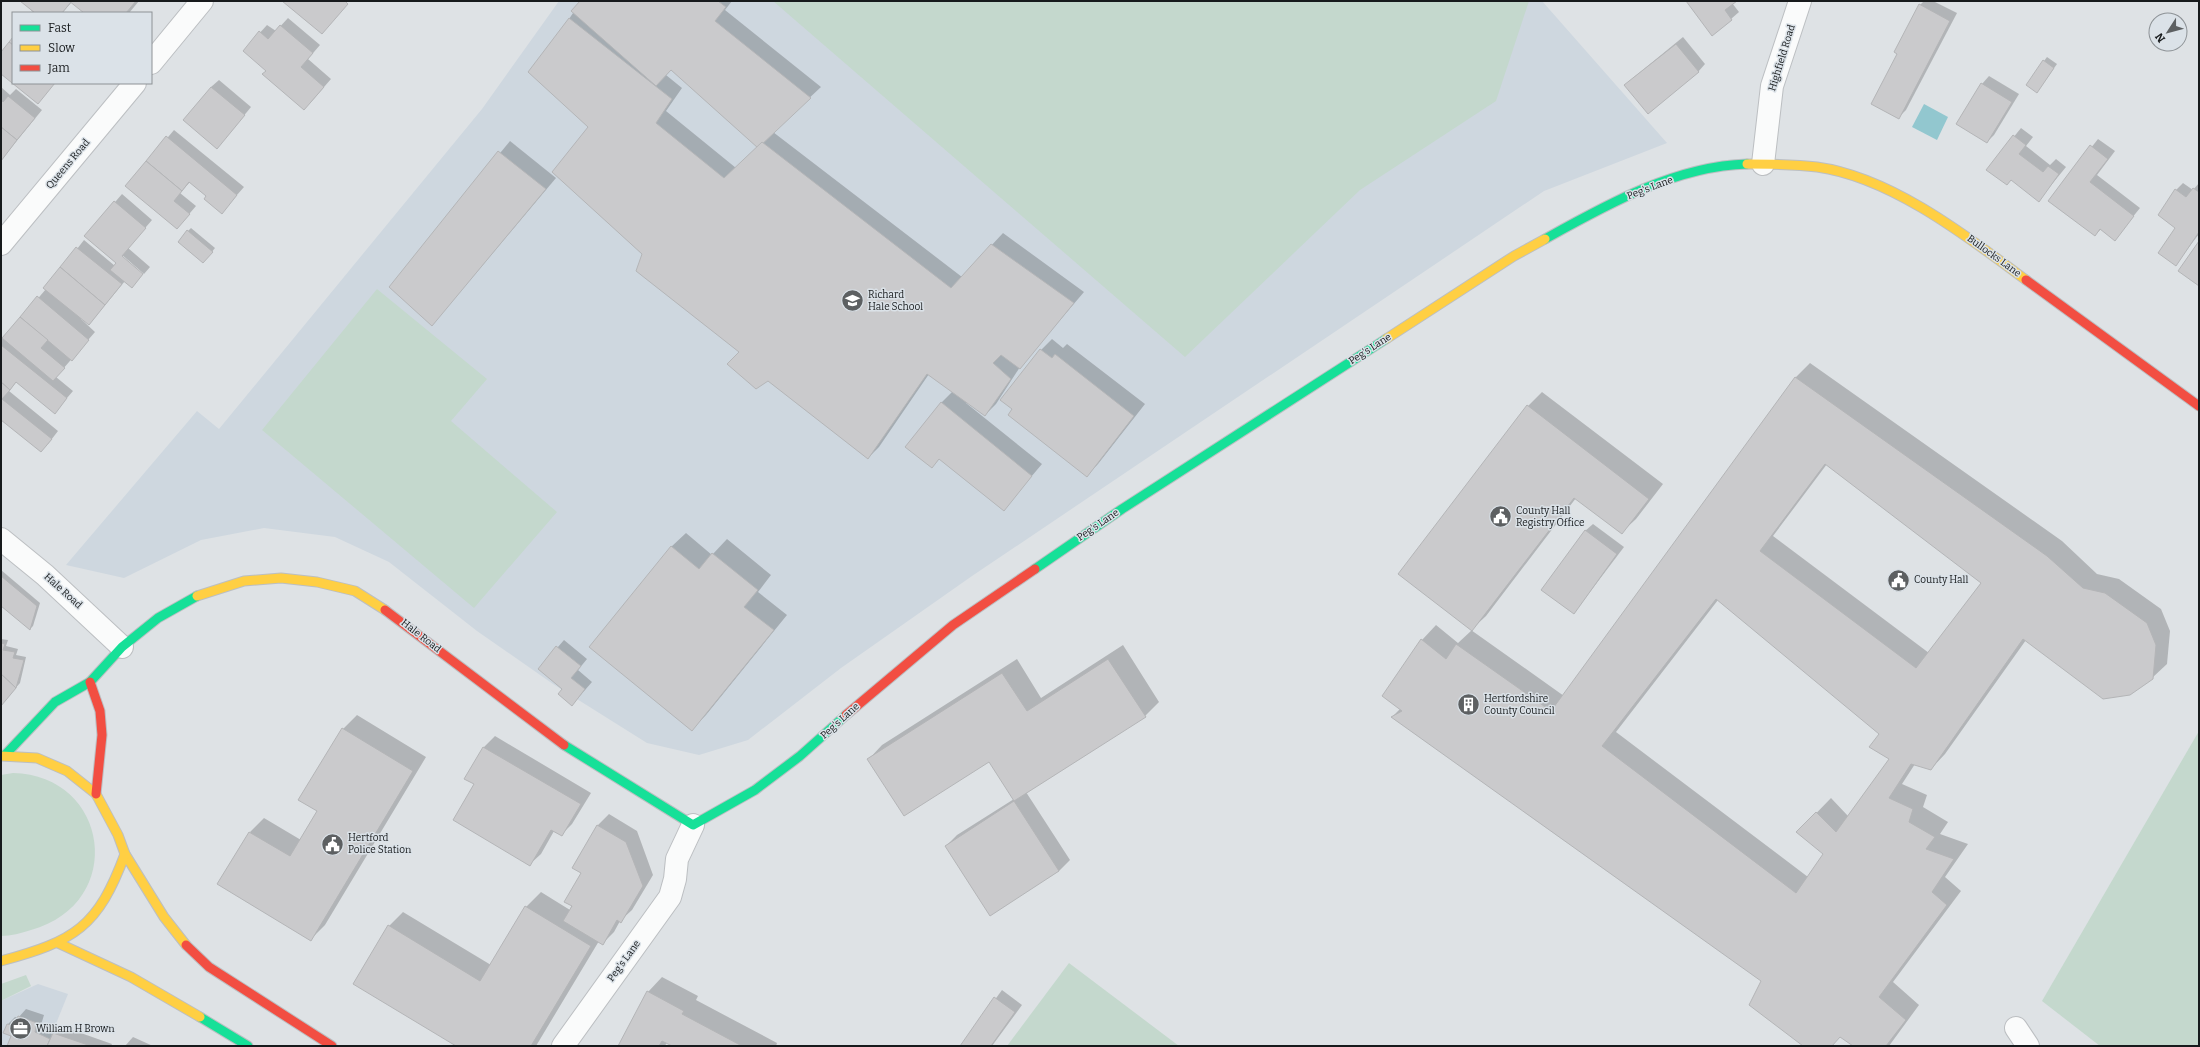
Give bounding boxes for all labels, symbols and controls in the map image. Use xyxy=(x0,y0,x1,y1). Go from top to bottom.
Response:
legend xyxy=(12,12,152,84)
north arrow xyxy=(2148,12,2188,52)
text: Fast xyxy=(48,21,72,35)
street label: Highfield Road xyxy=(1766,23,1798,93)
text: N xyxy=(2152,30,2168,45)
text: Slow xyxy=(48,41,75,55)
text: Jam xyxy=(47,61,70,75)
street label: Queens Road xyxy=(44,137,92,191)
street label: Peg's Lane xyxy=(1625,174,1675,202)
street label: Bullocks Lane xyxy=(1965,232,2023,280)
school or university icon: Richard Hale School xyxy=(840,288,866,314)
place label: Richard Hale School xyxy=(868,289,923,313)
street label: Peg's Lane xyxy=(1347,331,1393,367)
public building icon: County Hall Registry Office xyxy=(1488,504,1514,530)
place label: County Hall Registry Office xyxy=(1516,505,1584,529)
street label: Peg's Lane xyxy=(1075,507,1121,543)
public building icon: County Hall xyxy=(1885,567,1911,593)
street label: Hale Road xyxy=(41,571,85,611)
place label: County Hall xyxy=(1914,574,1968,586)
street label: Hale Road xyxy=(399,617,443,655)
building icon: Hertfordshire County Council xyxy=(1455,692,1481,718)
place label: Hertfordshire County Council xyxy=(1484,693,1555,717)
street label: Peg's Lane xyxy=(818,700,862,742)
public building icon: Hertford Police Station xyxy=(320,831,346,857)
place label: Hertford Police Station xyxy=(348,832,412,856)
street label: Peg's Lane xyxy=(605,938,643,984)
office icon: William H Brown xyxy=(7,1016,33,1042)
place label: William H Brown xyxy=(36,1023,115,1035)

